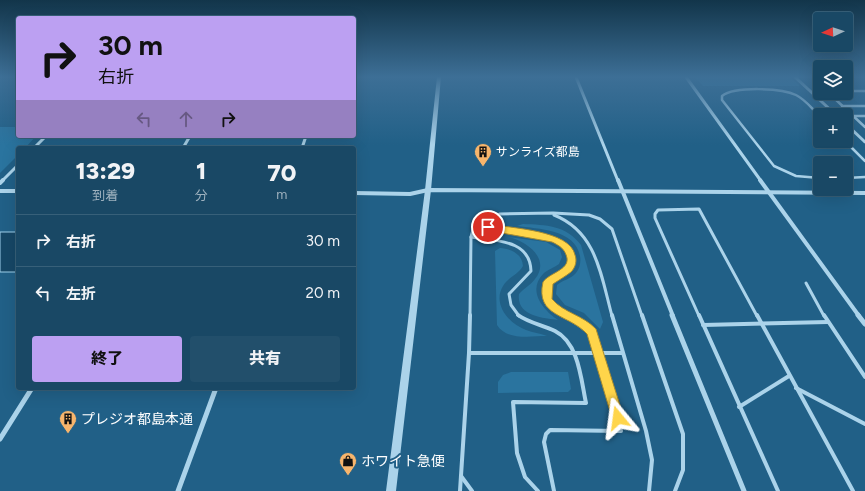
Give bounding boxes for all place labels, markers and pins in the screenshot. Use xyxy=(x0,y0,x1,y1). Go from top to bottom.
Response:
building icon: サンライズ都島 xyxy=(473,142,493,167)
place label: サンライズ都島 xyxy=(496,145,580,159)
pin xyxy=(471,210,505,244)
building icon: プレジオ都島本通 xyxy=(58,409,78,434)
place label: プレジオ都島本通 xyxy=(81,411,193,428)
shop icon: ホワイト急便 xyxy=(338,451,358,476)
place label: ホワイト急便 xyxy=(361,453,445,470)

